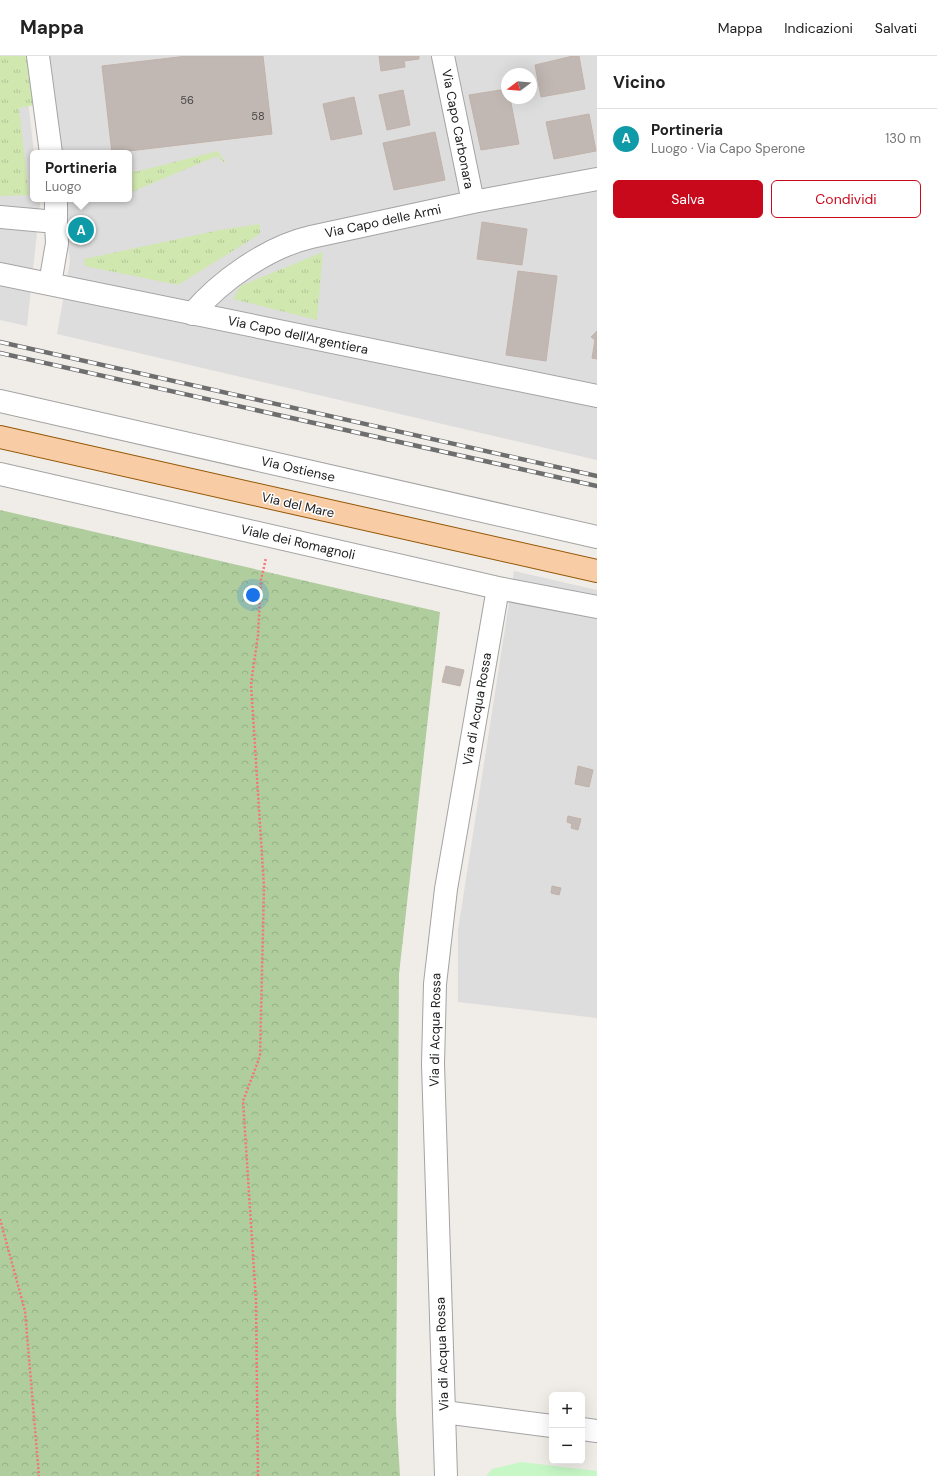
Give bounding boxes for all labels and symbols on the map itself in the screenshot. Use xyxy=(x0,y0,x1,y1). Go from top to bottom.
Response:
street label: Via Capo Carbonara xyxy=(438,68,478,190)
north arrow xyxy=(501,68,537,104)
house number: 56 xyxy=(180,93,194,107)
house number: 58 xyxy=(251,109,265,123)
street label: Via Capo delle Armi xyxy=(323,200,443,242)
pin: A xyxy=(68,215,94,245)
street label: Via Capo dell'Argentiera xyxy=(226,312,370,358)
street label: Via Ostiense xyxy=(259,452,337,486)
street label: Via del Mare xyxy=(260,488,336,522)
street label: Viale dei Romagnoli xyxy=(239,521,357,563)
your location xyxy=(243,585,263,605)
street label: Via di Acqua Rossa xyxy=(459,651,495,767)
street label: Via di Acqua Rossa xyxy=(426,973,444,1087)
street label: Via di Acqua Rossa xyxy=(432,1297,452,1411)

